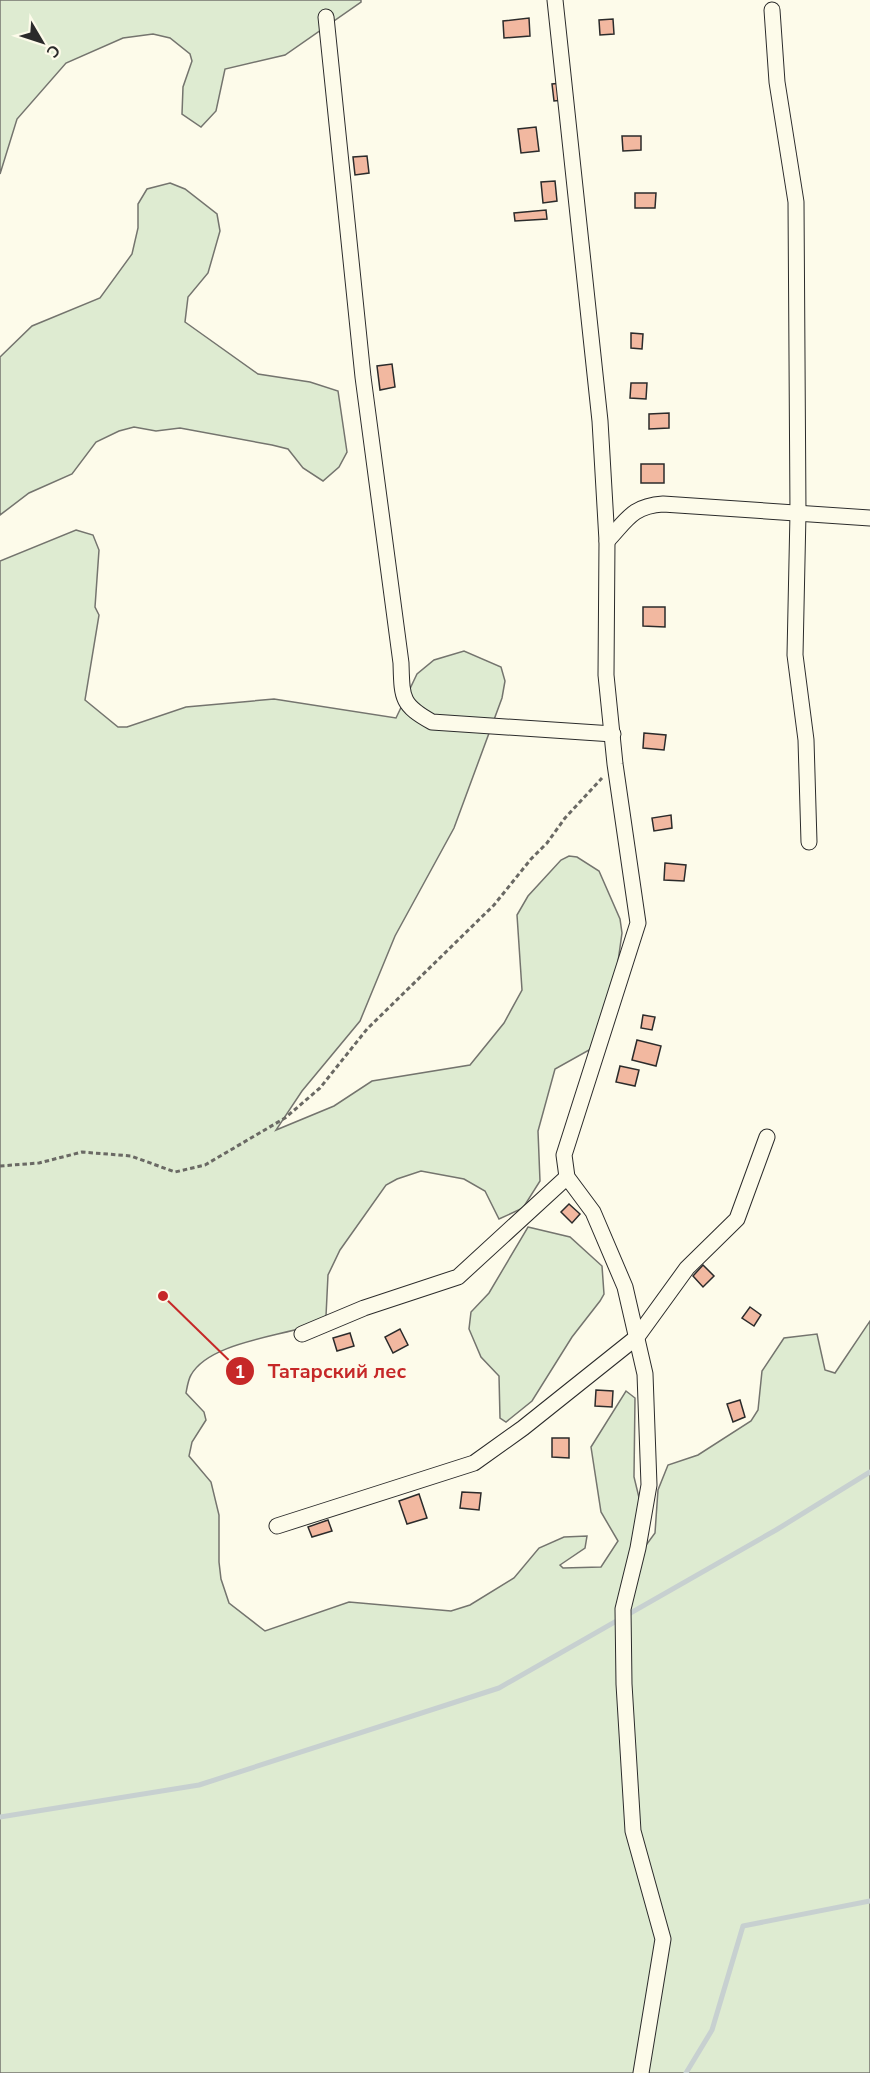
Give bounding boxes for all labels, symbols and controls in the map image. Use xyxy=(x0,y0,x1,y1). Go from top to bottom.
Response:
north arrow xyxy=(12,12,72,72)
text: С xyxy=(41,40,65,62)
callout: Татарский лес xyxy=(225,1352,418,1390)
text: Татарский лес xyxy=(268,1358,406,1385)
text: 1 xyxy=(235,1360,245,1384)

